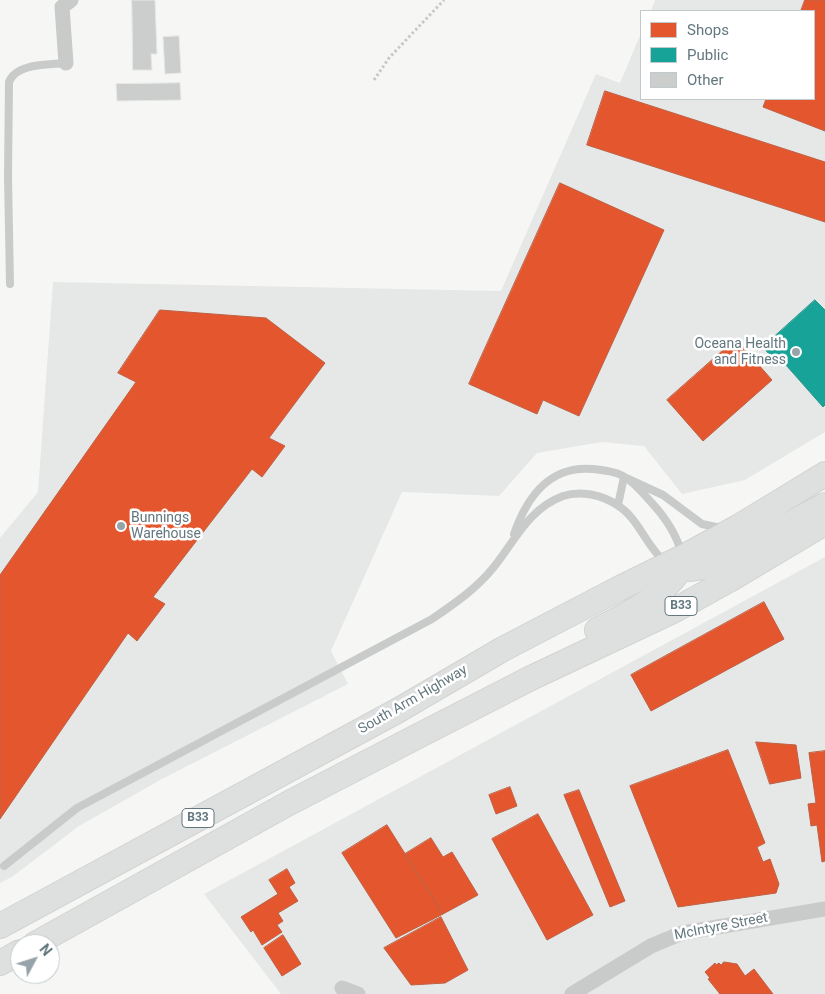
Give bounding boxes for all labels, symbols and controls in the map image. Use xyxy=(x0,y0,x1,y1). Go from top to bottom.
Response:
legend xyxy=(640,10,815,100)
text: Shops xyxy=(687,21,729,39)
text: Public xyxy=(687,46,728,64)
text: Other xyxy=(687,71,724,89)
place label: Oceana Health and Fitness xyxy=(694,336,786,368)
marker: Oceana Health and Fitness xyxy=(790,346,802,358)
place label: Bunnings Warehouse xyxy=(131,510,201,542)
marker: Bunnings Warehouse xyxy=(115,520,127,532)
road number: B33 xyxy=(665,596,697,616)
street label: South Arm Highway xyxy=(356,662,470,738)
road number: B33 xyxy=(182,808,214,828)
street label: McIntyre Street xyxy=(673,910,769,944)
north arrow xyxy=(10,934,60,984)
text: N xyxy=(36,941,55,959)

